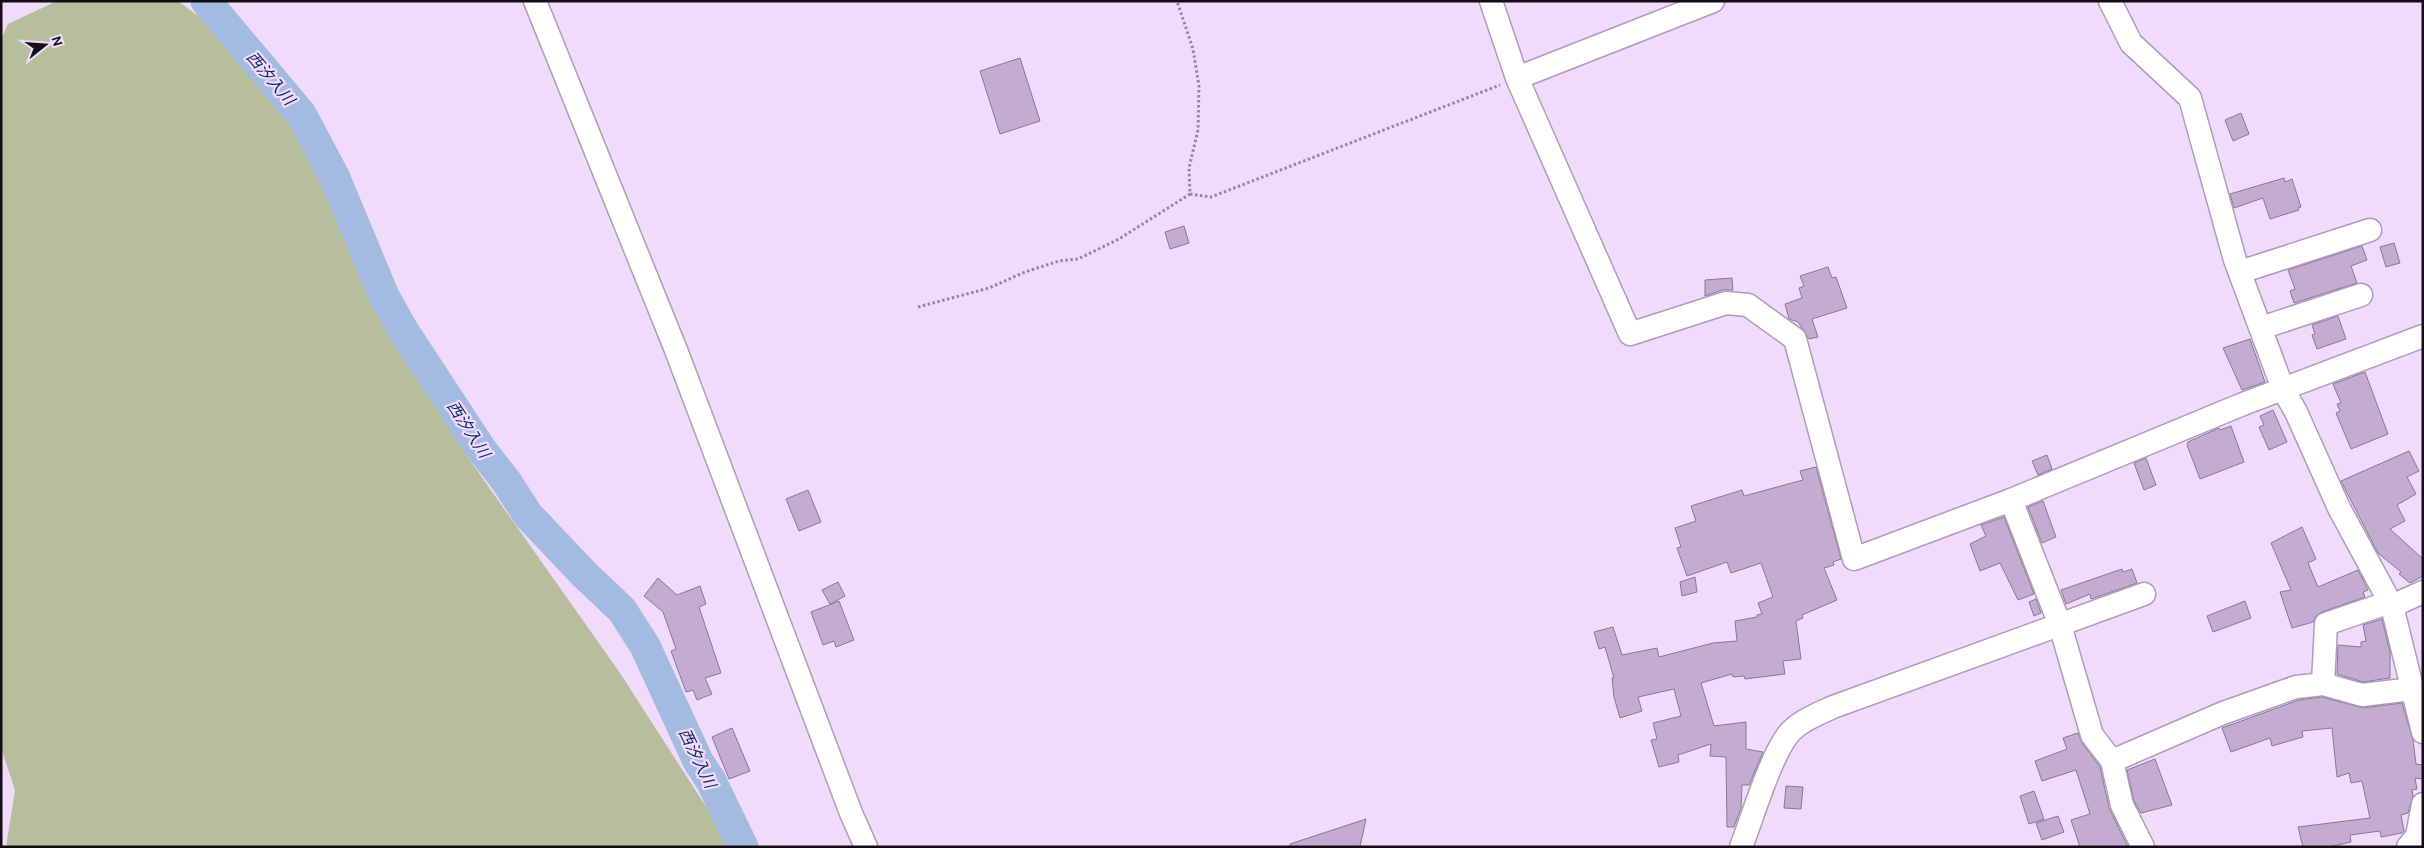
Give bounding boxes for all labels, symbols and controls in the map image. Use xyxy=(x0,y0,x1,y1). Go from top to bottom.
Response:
north arrow xyxy=(20,20,70,70)
text: N xyxy=(47,34,67,49)
water label: 西汐入川 xyxy=(243,48,300,110)
water label: 西汐入川 xyxy=(443,397,495,463)
water label: 西汐入川 xyxy=(675,725,721,793)

